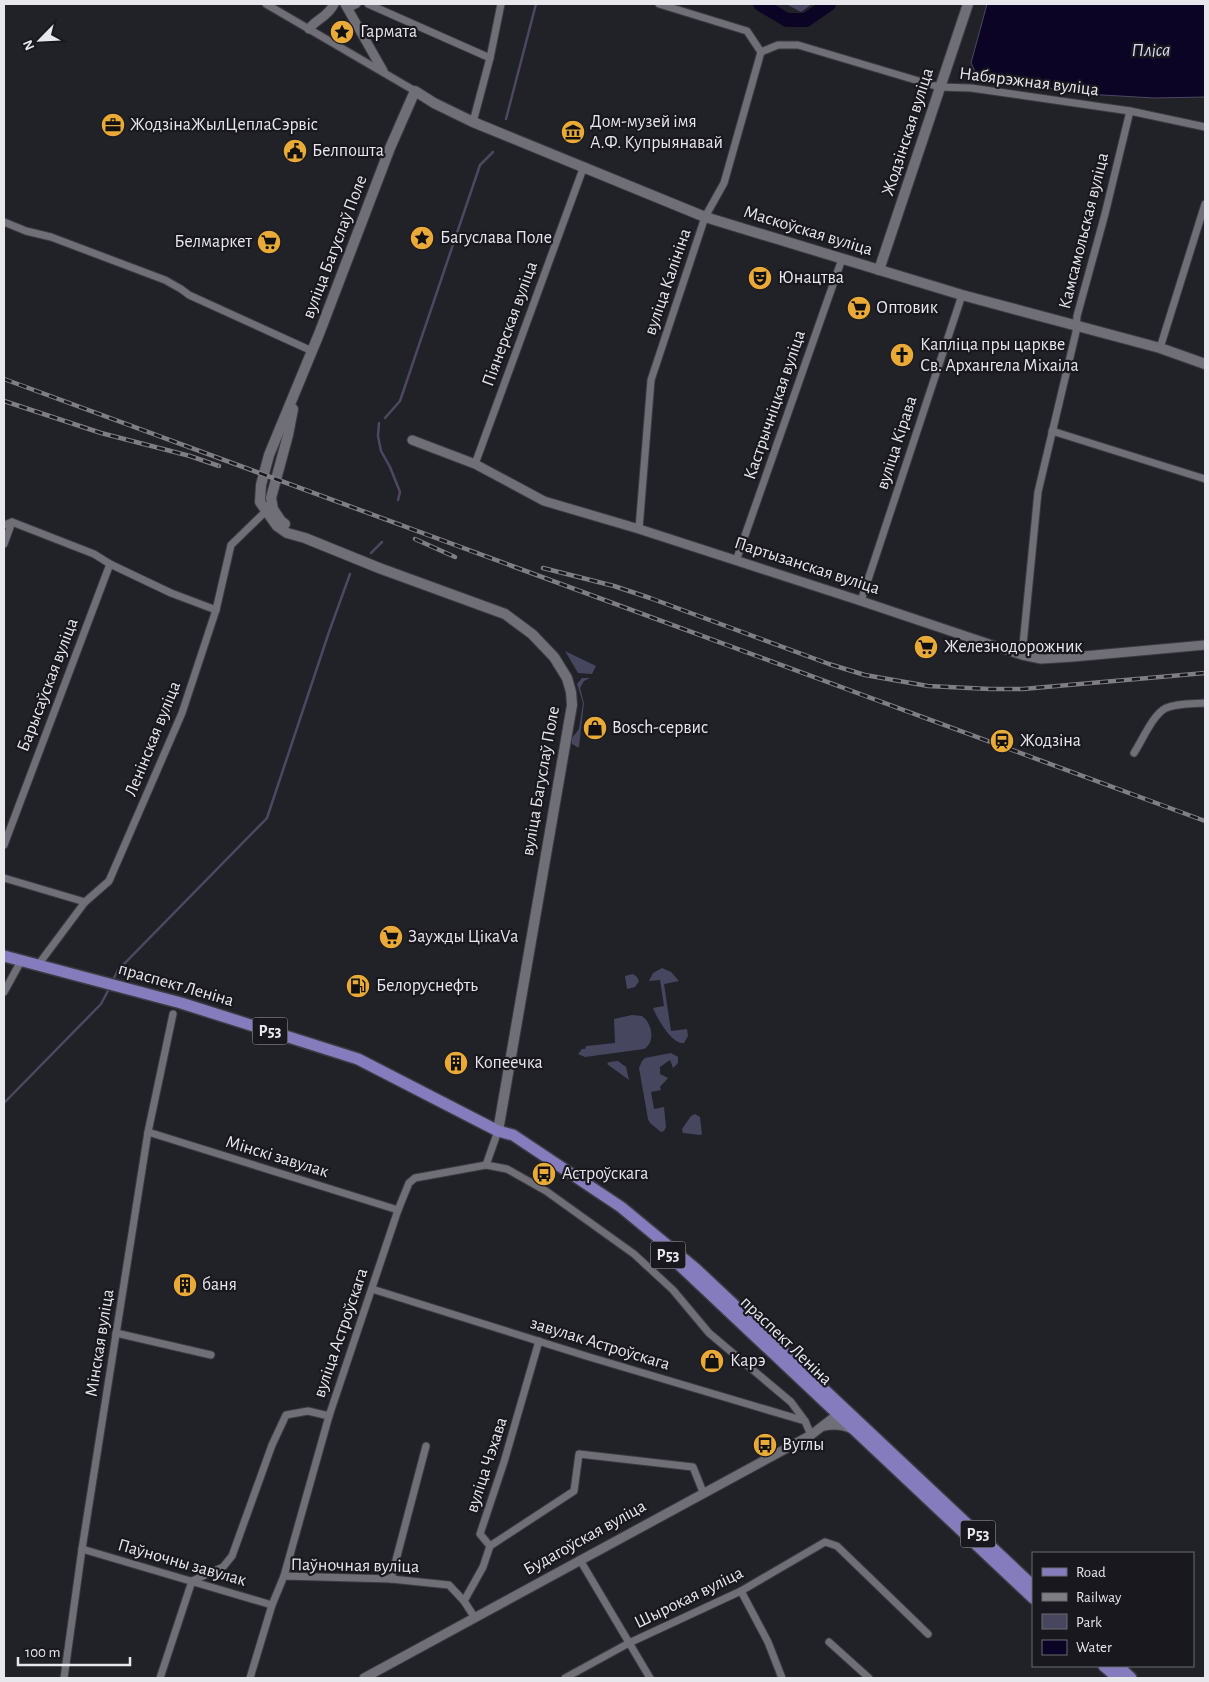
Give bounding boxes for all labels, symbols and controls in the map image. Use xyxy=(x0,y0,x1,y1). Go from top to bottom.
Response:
north arrow xyxy=(15,15,65,65)
place icon: Гармата xyxy=(329,19,355,45)
place label: Гармата xyxy=(360,23,417,41)
text: N xyxy=(21,38,37,52)
water label: Пліса xyxy=(1132,41,1170,60)
street label: Набярэжная вуліца xyxy=(958,64,1100,100)
street label: Жодзінская вуліца xyxy=(879,66,937,198)
office icon: ЖодзінаЖылЦеплаСэрвіс xyxy=(100,112,126,138)
place label: Дом-музей імя А.Ф. Купрыянавай xyxy=(590,113,723,152)
place label: ЖодзінаЖылЦеплаСэрвіс xyxy=(130,116,318,134)
museum icon: Дом-музей імя А.Ф. Купрыянавай xyxy=(560,119,586,145)
public building icon: Белпошта xyxy=(282,138,308,164)
place label: Белпошта xyxy=(312,142,384,160)
street label: Камсамольская вуліца xyxy=(1056,151,1112,311)
street label: вуліца Багуслаў Поле xyxy=(299,173,371,321)
street label: Маскоўская вуліца xyxy=(741,203,875,259)
place icon: Багуслава Поле xyxy=(409,225,435,251)
street label: вуліца Калініна xyxy=(641,226,695,338)
supermarket icon: Белмаркет xyxy=(256,229,282,255)
place label: Багуслава Поле xyxy=(440,229,552,247)
place label: Белмаркет xyxy=(174,233,253,251)
street label: Піянерская вуліца xyxy=(479,259,541,389)
theatre icon: Юнацтва xyxy=(747,265,773,291)
place label: Юнацтва xyxy=(778,269,844,287)
supermarket icon: Оптовик xyxy=(846,295,872,321)
place label: Оптовик xyxy=(876,299,939,317)
street label: Кастрычніцкая вуліца xyxy=(741,328,809,482)
place label: Капліца пры царкве Св. Архангела Міхаіла xyxy=(920,336,1079,375)
church icon: Капліца пры царкве Св. Архангела Міхаіла xyxy=(889,342,915,368)
street label: вуліца Кірава xyxy=(873,394,921,492)
street label: Партызанская вуліца xyxy=(732,534,882,598)
street label: Барысаўская вуліца xyxy=(14,616,82,754)
supermarket icon: Железнодорожник xyxy=(913,634,939,660)
place label: Железнодорожник xyxy=(944,638,1083,656)
street label: Ленінская вуліца xyxy=(122,679,184,799)
street label: вуліца Багуслаў Поле xyxy=(519,705,563,857)
shop icon: Bosch-сервис xyxy=(582,715,608,741)
place label: Bosch-сервис xyxy=(612,719,708,737)
station icon: Жодзіна xyxy=(989,728,1015,754)
place label: Жодзіна xyxy=(1020,732,1081,750)
supermarket icon: Заужды ЦікаVа xyxy=(378,924,404,950)
place label: Заужды ЦікаVа xyxy=(408,928,519,946)
street label: праспект Леніна xyxy=(116,960,236,1010)
fuel station icon: Белоруснефть xyxy=(345,973,371,999)
place label: Белоруснефть xyxy=(376,977,478,995)
road number: Р53 xyxy=(252,1018,288,1044)
building icon: Копеечка xyxy=(443,1050,469,1076)
place label: Копеечка xyxy=(474,1054,543,1072)
street label: Мінскі завулак xyxy=(223,1133,331,1181)
bus stop icon: Астроўскага xyxy=(531,1161,557,1187)
place label: Астроўскага xyxy=(562,1165,649,1183)
road number: Р53 xyxy=(650,1242,686,1268)
street label: вуліца Астроўскага xyxy=(310,1266,372,1400)
building icon: баня xyxy=(172,1272,198,1298)
place label: баня xyxy=(202,1275,237,1294)
street label: Мінская вуліца xyxy=(83,1288,117,1398)
street label: праспект Леніна xyxy=(737,1293,835,1389)
street label: завулак Астроўскага xyxy=(528,1314,672,1374)
shop icon: Карэ xyxy=(699,1348,725,1374)
place label: Карэ xyxy=(730,1352,766,1370)
street label: вуліца Чэхава xyxy=(463,1415,511,1515)
bus stop icon: Вуглы xyxy=(752,1432,778,1458)
place label: Вуглы xyxy=(782,1436,824,1454)
street label: Будагоўская вуліца xyxy=(521,1497,649,1579)
road number: Р53 xyxy=(960,1520,996,1548)
street label: Паўночны завулак xyxy=(116,1536,249,1590)
legend xyxy=(1032,1552,1194,1667)
street label: Паўночная вуліца xyxy=(290,1556,420,1576)
street label: Шырокая вуліца xyxy=(632,1564,746,1632)
text: Road xyxy=(1076,1565,1106,1580)
text: Railway xyxy=(1076,1590,1122,1605)
text: Park xyxy=(1076,1615,1102,1630)
scale bar xyxy=(18,1634,130,1666)
text: Water xyxy=(1076,1640,1112,1655)
text: 100 m xyxy=(25,1645,60,1660)

